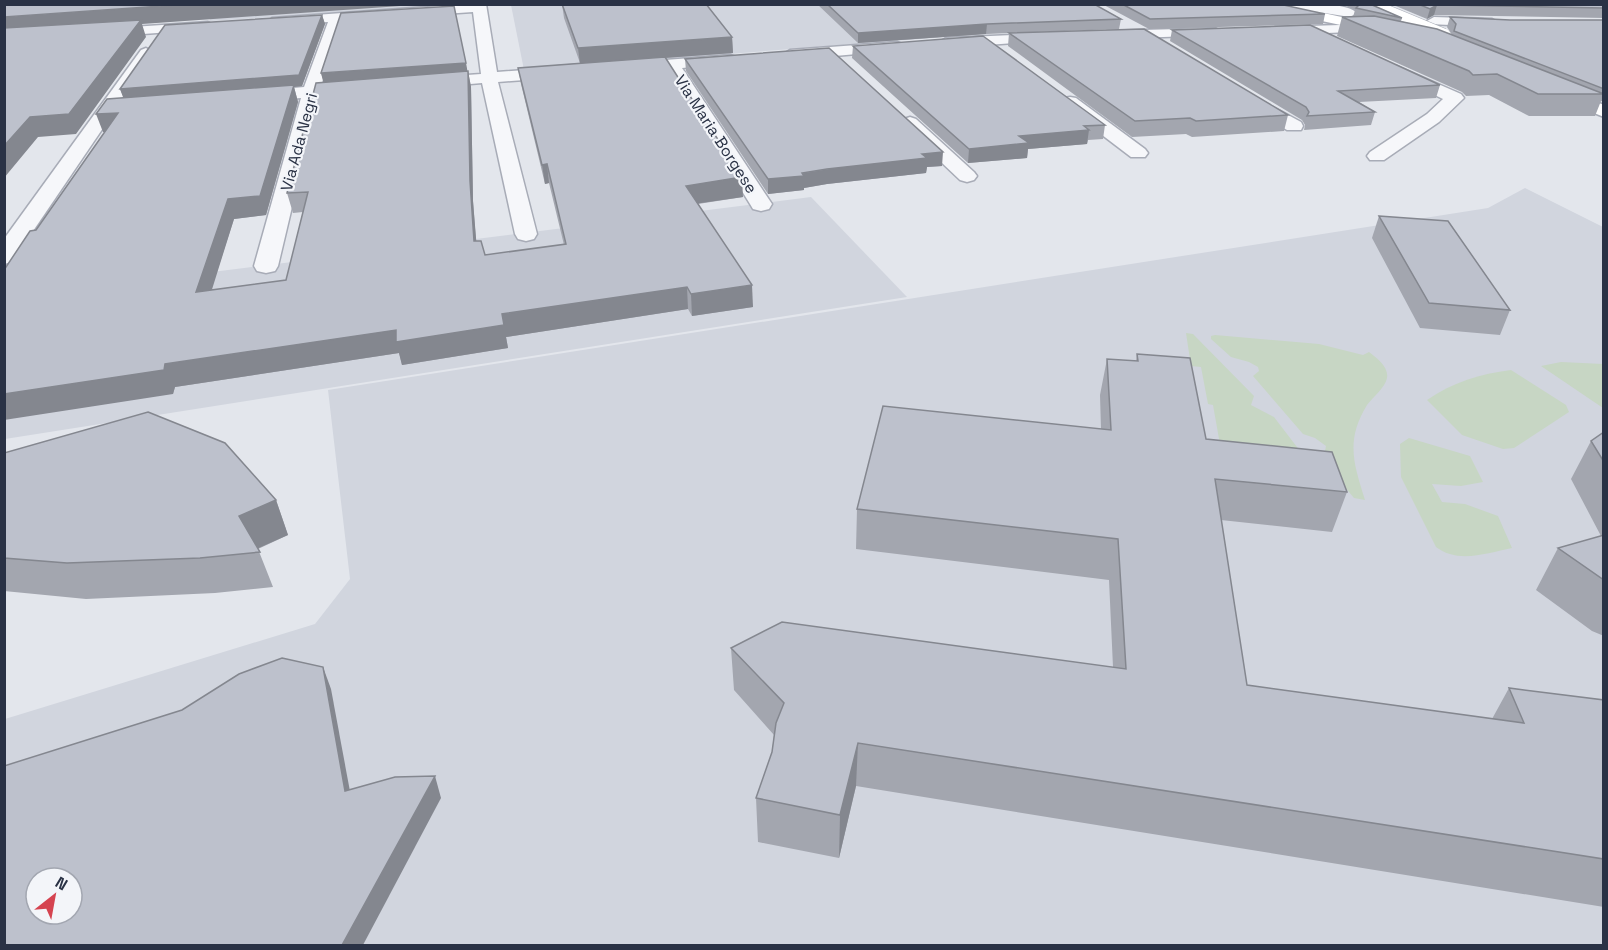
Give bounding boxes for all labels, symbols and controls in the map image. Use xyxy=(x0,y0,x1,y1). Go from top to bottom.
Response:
street label: Via Maria Borgese xyxy=(670,71,762,197)
street label: Via Ada Negri xyxy=(276,91,322,193)
north arrow xyxy=(24,866,84,926)
text: N xyxy=(51,872,71,895)

